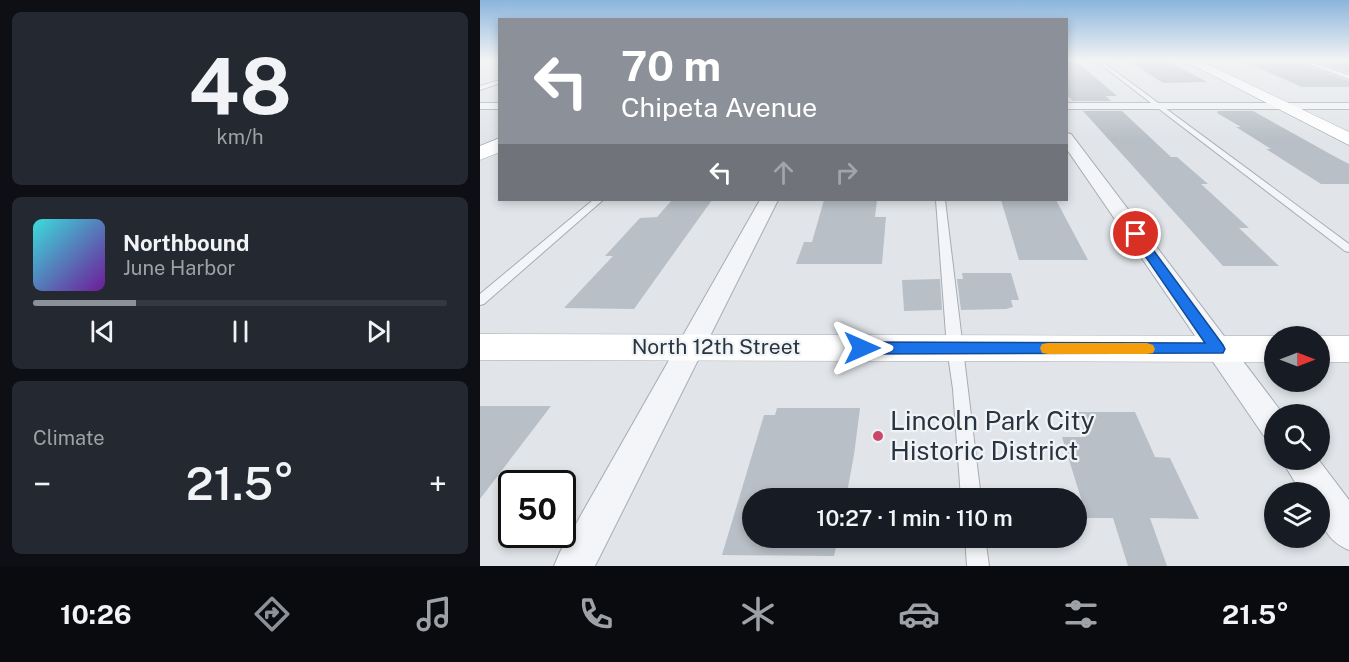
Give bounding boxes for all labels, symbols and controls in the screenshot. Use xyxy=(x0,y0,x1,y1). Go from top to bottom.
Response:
text: 48 xyxy=(188,40,292,132)
text: 70 m xyxy=(621,41,721,90)
icon: left xyxy=(522,42,600,120)
text: Chipeta Avenue xyxy=(621,91,817,123)
text: km/h xyxy=(216,125,264,149)
icon: left xyxy=(704,156,737,189)
icon: ahead xyxy=(767,156,800,189)
icon: right xyxy=(830,156,863,189)
pin xyxy=(1110,208,1161,259)
icon: arrive xyxy=(1119,217,1152,250)
text: Northbound xyxy=(123,230,249,256)
text: June Harbor xyxy=(123,256,235,280)
icon: previous xyxy=(86,315,119,348)
icon: pause xyxy=(224,315,257,348)
icon: next xyxy=(362,315,395,348)
position arrow xyxy=(830,316,894,380)
north arrow xyxy=(1264,326,1330,392)
map controls xyxy=(1264,326,1330,548)
street label: North 12th Street xyxy=(632,334,800,359)
button: search xyxy=(1264,404,1330,470)
place label: Lincoln Park City Historic District xyxy=(890,405,1095,466)
text: Climate xyxy=(33,426,105,450)
marker: Lincoln Park City Historic District xyxy=(871,429,885,443)
text: 21.5° xyxy=(186,457,294,510)
text: − xyxy=(33,465,51,503)
text: + xyxy=(429,465,447,503)
speed limit sign: 50 xyxy=(498,470,576,548)
button: layers xyxy=(1264,482,1330,548)
text: 10:27 · 1 min · 110 m xyxy=(816,505,1013,531)
icon: directions xyxy=(251,593,293,635)
icon: music xyxy=(413,593,455,635)
icon: phone xyxy=(575,593,617,635)
icon: climate xyxy=(737,593,779,635)
icon: car xyxy=(898,593,940,635)
icon: filters xyxy=(1060,593,1102,635)
text: 10:26 xyxy=(60,598,132,630)
text: 21.5° xyxy=(1222,598,1289,630)

